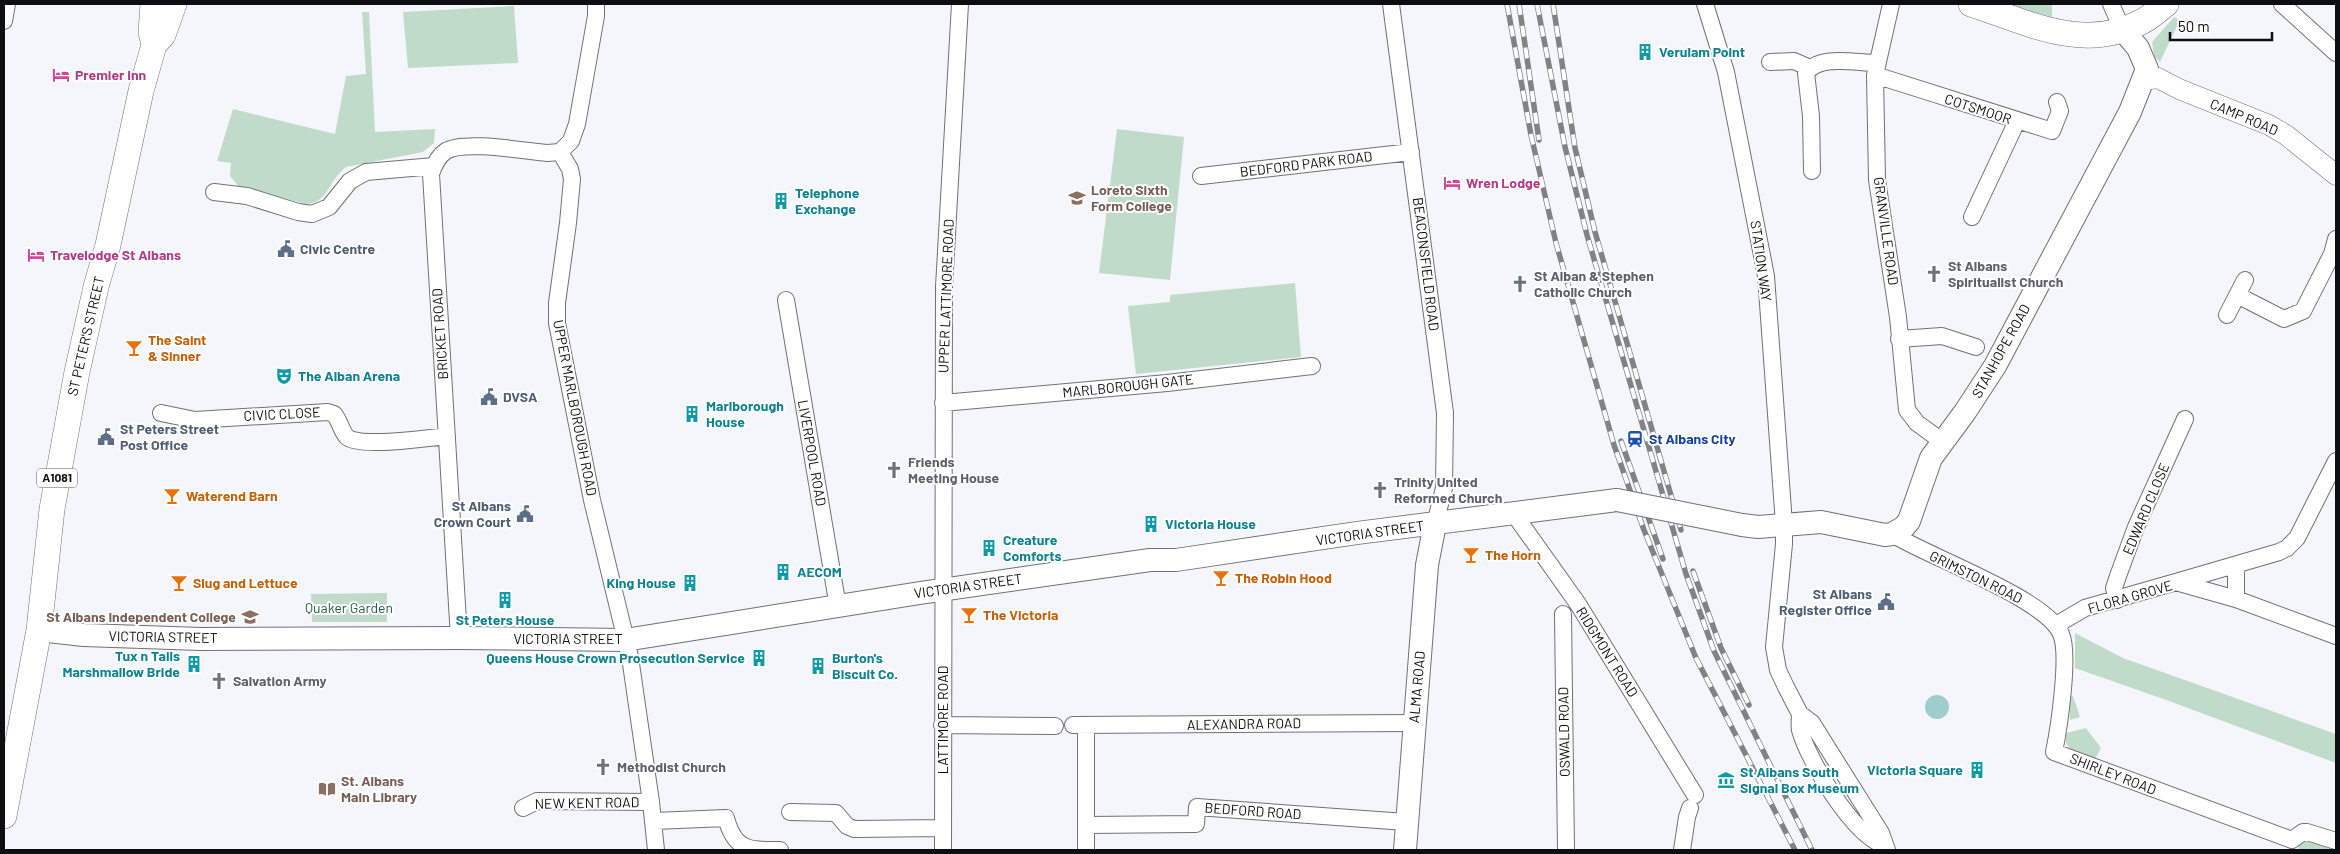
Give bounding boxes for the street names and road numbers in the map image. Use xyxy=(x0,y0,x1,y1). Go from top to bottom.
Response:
street label: COTSMOOR xyxy=(1943,90,2014,127)
street label: CAMP ROAD xyxy=(2208,95,2281,139)
street label: BEDFORD PARK ROAD xyxy=(1239,147,1373,180)
street label: GRANVILLE ROAD xyxy=(1870,176,1903,286)
street label: BEACONSFIELD ROAD xyxy=(1410,196,1443,332)
street label: UPPER LATTIMORE ROAD xyxy=(934,219,957,373)
street label: STATION WAY xyxy=(1747,219,1776,303)
street label: ST PETER'S STREET xyxy=(63,274,108,398)
street label: BRICKET ROAD xyxy=(428,288,451,380)
street label: STANHOPE ROAD xyxy=(1968,301,2033,401)
street label: UPPER MARLBOROUGH ROAD xyxy=(550,318,601,497)
street label: MARLBOROUGH GATE xyxy=(1062,370,1194,401)
street label: LIVERPOOL ROAD xyxy=(795,398,830,507)
street label: CIVIC CLOSE xyxy=(243,403,321,424)
street label: EDWARD CLOSE xyxy=(2119,460,2173,557)
road number: A1081 xyxy=(37,468,77,488)
street label: VICTORIA STREET xyxy=(1315,516,1425,549)
street label: GRIMSTON ROAD xyxy=(1927,547,2025,606)
street label: VICTORIA STREET xyxy=(913,569,1023,602)
street label: FLORA GROVE xyxy=(2086,576,2174,617)
street label: RIDGMONT ROAD xyxy=(1573,604,1642,700)
street label: VICTORIA STREET xyxy=(108,627,218,646)
street label: VICTORIA STREET xyxy=(513,630,623,647)
street label: ALMA ROAD xyxy=(1405,650,1428,724)
street label: LATTIMORE ROAD xyxy=(934,666,951,774)
street label: OSWALD ROAD xyxy=(1554,687,1573,777)
street label: ALEXANDRA ROAD xyxy=(1187,714,1301,733)
street label: SHIRLEY ROAD xyxy=(2068,749,2159,798)
street label: NEW KENT ROAD xyxy=(534,793,639,812)
street label: BEDFORD ROAD xyxy=(1204,799,1302,822)

